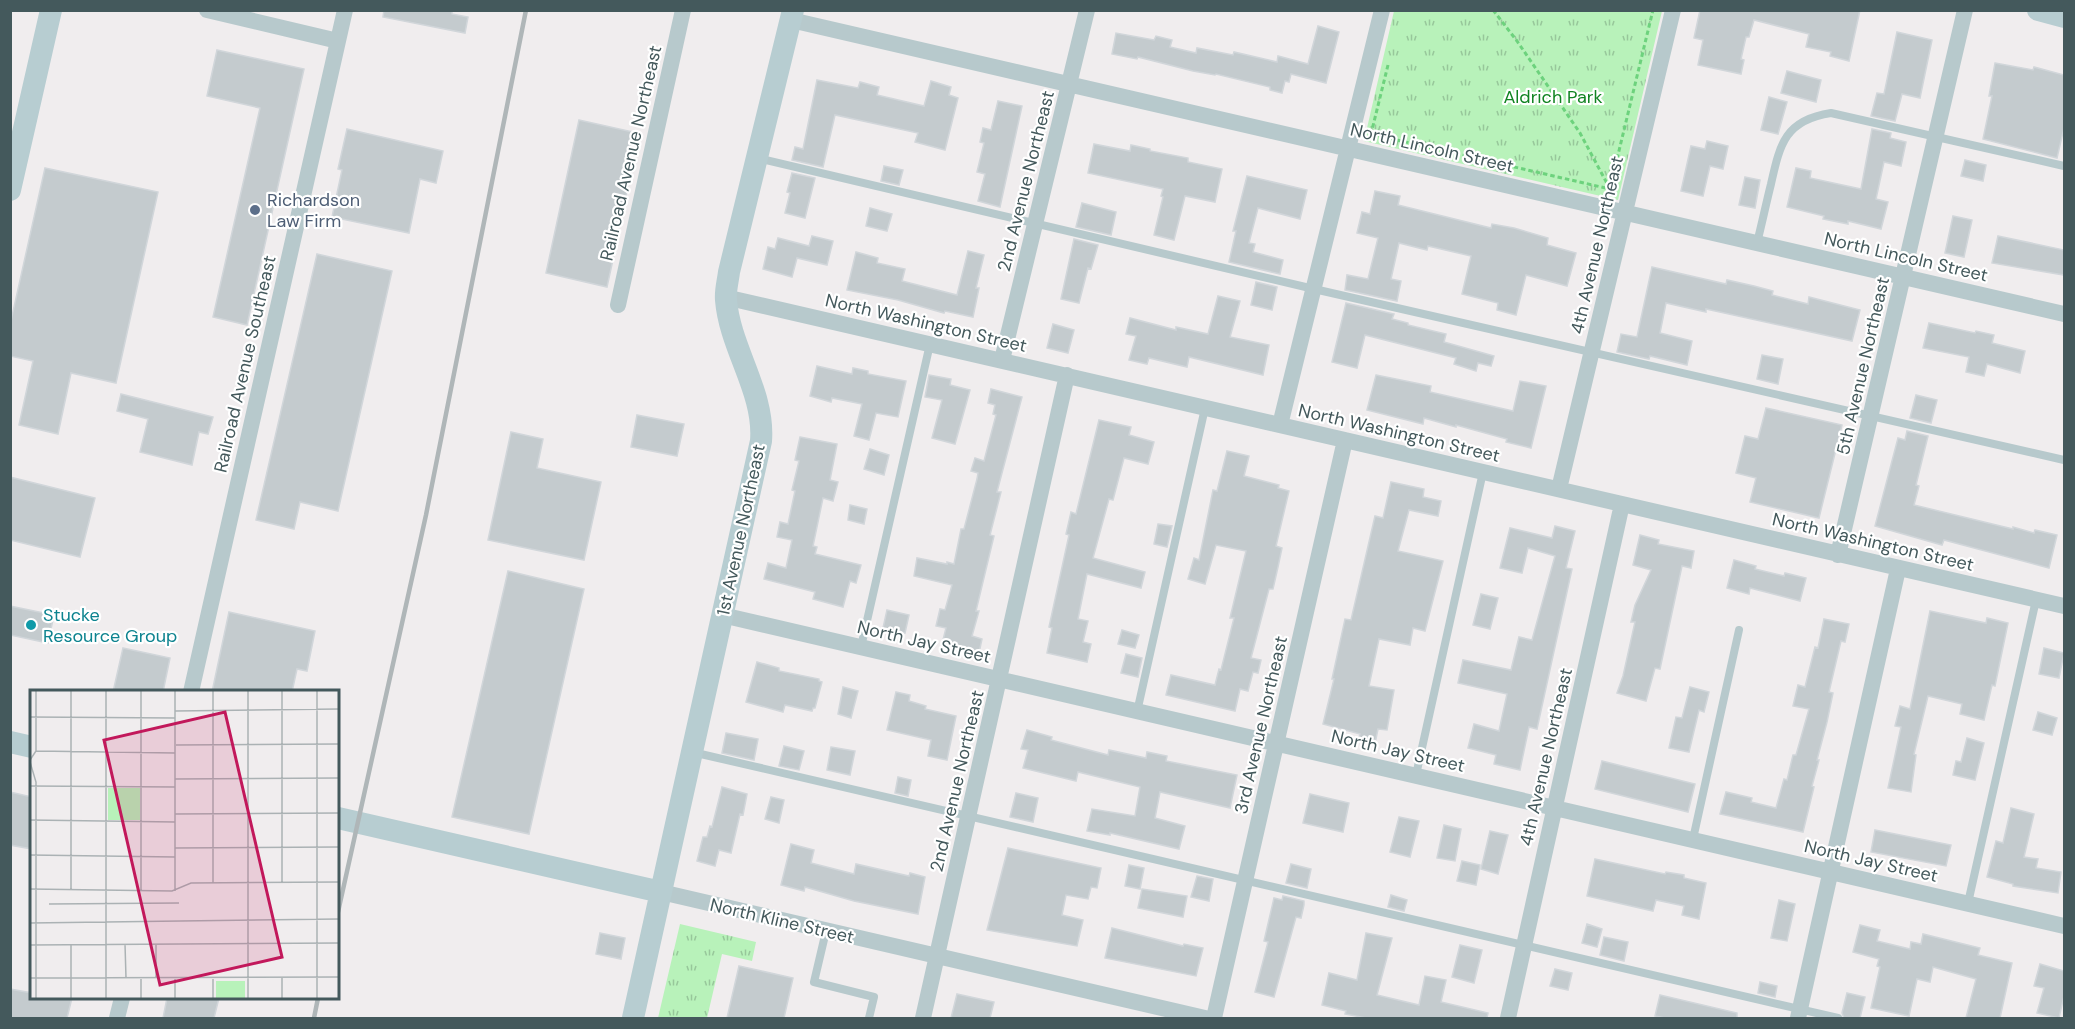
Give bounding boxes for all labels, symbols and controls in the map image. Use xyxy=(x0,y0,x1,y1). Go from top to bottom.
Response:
street label: Railroad Avenue Northeast xyxy=(595,43,667,263)
park label: Aldrich Park xyxy=(1503,85,1603,109)
street label: 2nd Avenue Northeast xyxy=(992,88,1060,274)
street label: North Lincoln Street xyxy=(1348,117,1516,179)
street label: 4th Avenue Northeast xyxy=(1565,154,1629,336)
place label: Richardson Law Firm xyxy=(267,188,360,233)
marker: Richardson Law Firm xyxy=(248,203,262,217)
street label: North Lincoln Street xyxy=(1822,226,1990,288)
street label: Railroad Avenue Southeast xyxy=(208,253,282,475)
street label: 5th Avenue Northeast xyxy=(1831,275,1895,457)
street label: North Washington Street xyxy=(823,288,1029,358)
street label: North Washington Street xyxy=(1296,398,1502,468)
street label: 1st Avenue Northeast xyxy=(711,442,771,618)
street label: North Washington Street xyxy=(1770,507,1976,577)
place label: Stucke Resource Group xyxy=(43,603,177,648)
street label: North Jay Street xyxy=(855,615,993,669)
marker: Stucke Resource Group xyxy=(24,618,38,632)
street label: 3rd Avenue Northeast xyxy=(1229,634,1293,816)
street label: 4th Avenue Northeast xyxy=(1514,666,1578,848)
street label: 2nd Avenue Northeast xyxy=(924,688,990,874)
inset map xyxy=(30,690,339,999)
street label: North Jay Street xyxy=(1329,724,1467,778)
street label: North Jay Street xyxy=(1802,834,1940,888)
street label: North Kline Street xyxy=(708,893,856,949)

